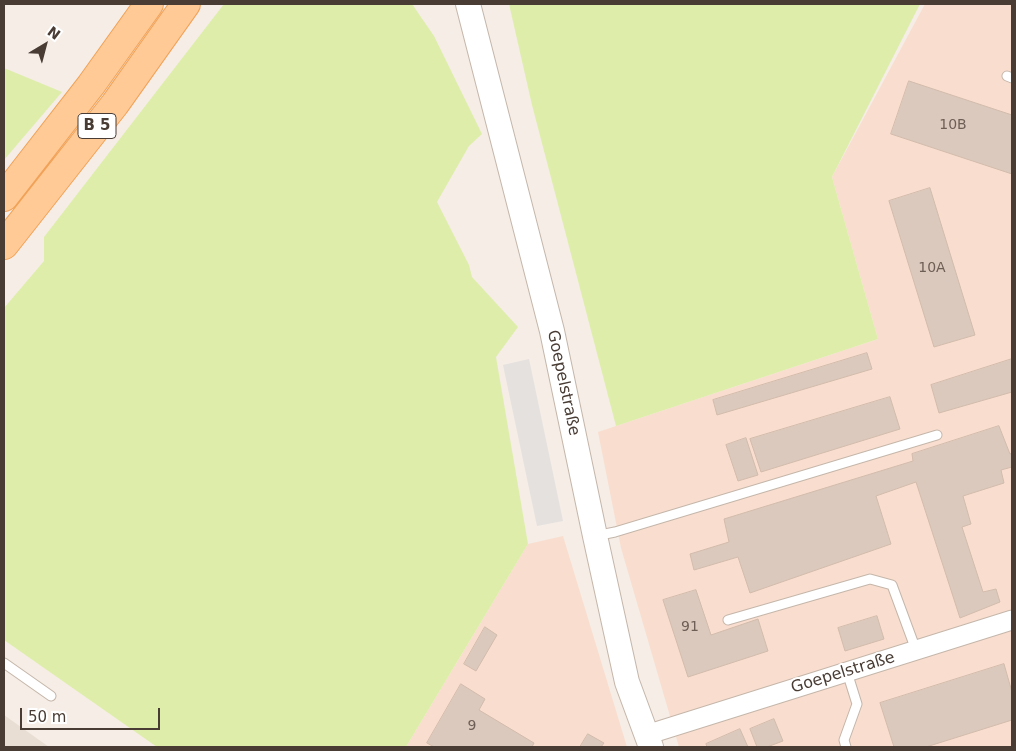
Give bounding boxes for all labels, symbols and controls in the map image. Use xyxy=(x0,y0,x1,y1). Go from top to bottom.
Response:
north arrow xyxy=(20,20,70,70)
text: N xyxy=(45,23,64,43)
road number: B 5 xyxy=(78,114,116,138)
house number: 10B xyxy=(939,117,967,133)
house number: 10A xyxy=(918,260,946,276)
street label: Goepelstraße xyxy=(542,328,584,438)
house number: 91 xyxy=(681,619,699,635)
street label: Goepelstraße xyxy=(789,648,897,698)
scale bar xyxy=(22,698,162,730)
text: 50 m xyxy=(28,708,66,726)
house number: 9 xyxy=(468,718,476,734)

